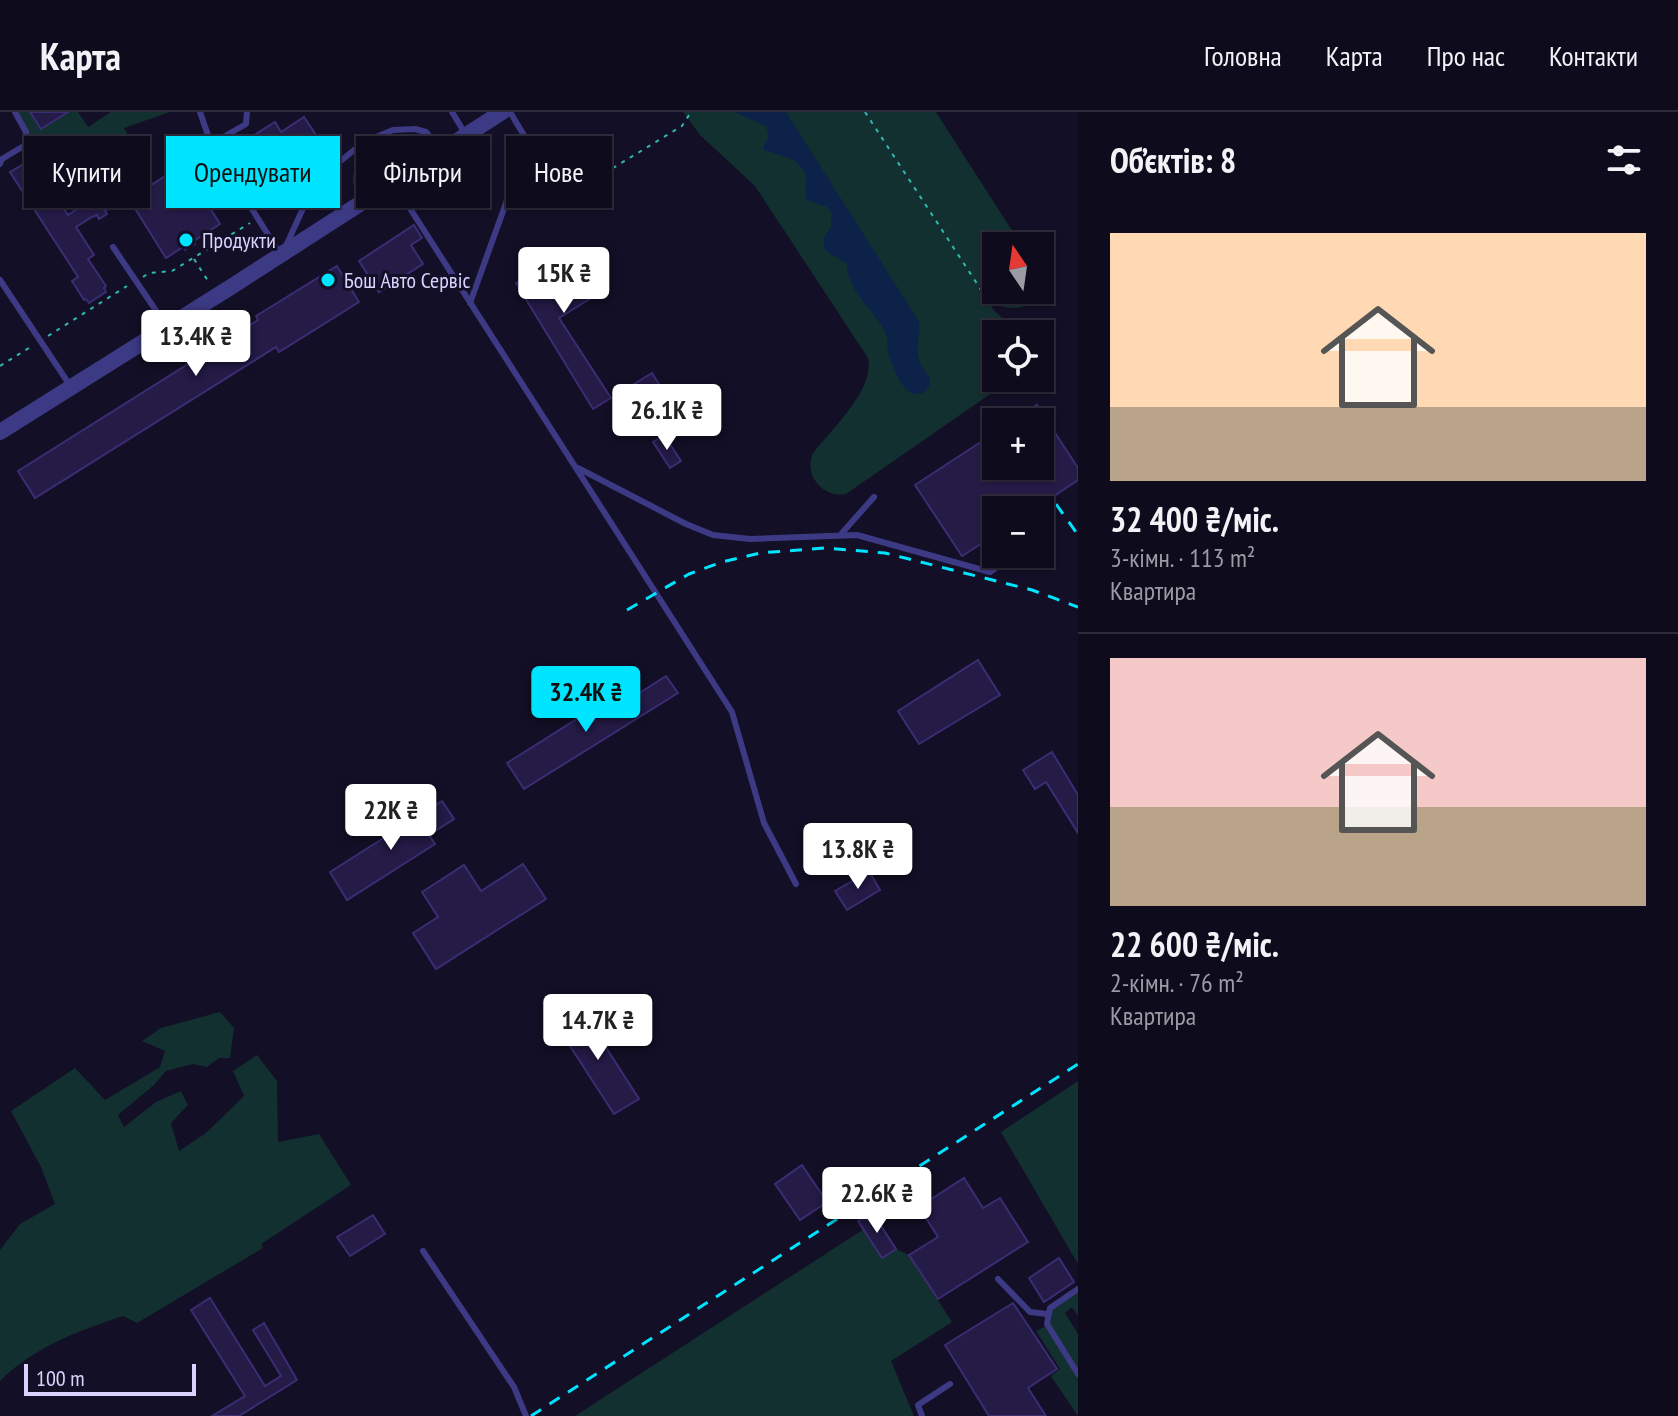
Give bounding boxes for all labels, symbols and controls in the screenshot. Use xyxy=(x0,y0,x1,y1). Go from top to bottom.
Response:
text: Карта xyxy=(40,31,121,80)
text: Головна xyxy=(1204,37,1282,74)
text: Карта xyxy=(1326,37,1383,74)
text: Про нас xyxy=(1427,37,1505,74)
text: Контакти xyxy=(1549,37,1638,74)
chip: Купити xyxy=(24,136,150,208)
chip: Орендувати xyxy=(166,136,340,208)
chip: Фільтри xyxy=(356,136,490,208)
chip: Нове xyxy=(506,136,612,208)
text: Об’єктів: 8 xyxy=(1110,138,1236,182)
icon: filters xyxy=(1602,138,1646,182)
place label: Продукти xyxy=(202,226,276,254)
marker: Продукти xyxy=(177,231,195,249)
north arrow xyxy=(982,232,1054,304)
map controls xyxy=(982,232,1054,568)
pin: 15K ₴ xyxy=(508,247,620,315)
text: 15K ₴ xyxy=(536,256,592,289)
place label: Бош Авто Сервіс xyxy=(344,266,470,294)
marker: Бош Авто Сервіс xyxy=(319,271,337,289)
icon: home xyxy=(1306,285,1450,429)
pin: 13.4K ₴ xyxy=(122,310,270,378)
text: 13.4K ₴ xyxy=(159,319,233,352)
button: locate xyxy=(982,320,1054,392)
pin: 26.1K ₴ xyxy=(593,384,741,452)
text: 26.1K ₴ xyxy=(630,393,704,426)
button: + xyxy=(982,408,1054,480)
button: − xyxy=(982,496,1054,568)
text: 32 400 ₴/міс. xyxy=(1110,497,1279,541)
text: 3-кімн. · 113 m² xyxy=(1110,541,1255,574)
text: Квартира xyxy=(1110,574,1196,607)
pin: 32.4K ₴ xyxy=(512,666,660,734)
text: 32.4K ₴ xyxy=(549,675,623,708)
icon: home xyxy=(1306,710,1450,854)
pin: 22K ₴ xyxy=(335,784,447,852)
text: 22K ₴ xyxy=(363,793,419,826)
pin: 13.8K ₴ xyxy=(784,823,932,891)
text: 13.8K ₴ xyxy=(821,832,895,865)
text: 22 600 ₴/міс. xyxy=(1110,922,1279,966)
text: 2-кімн. · 76 m² xyxy=(1110,966,1244,999)
pin: 14.7K ₴ xyxy=(524,994,672,1062)
text: Квартира xyxy=(1110,999,1196,1032)
text: 14.7K ₴ xyxy=(561,1003,635,1036)
pin: 22.6K ₴ xyxy=(803,1167,951,1235)
text: 22.6K ₴ xyxy=(840,1176,914,1209)
scale bar xyxy=(24,1360,196,1396)
text: 100 m xyxy=(36,1364,85,1392)

